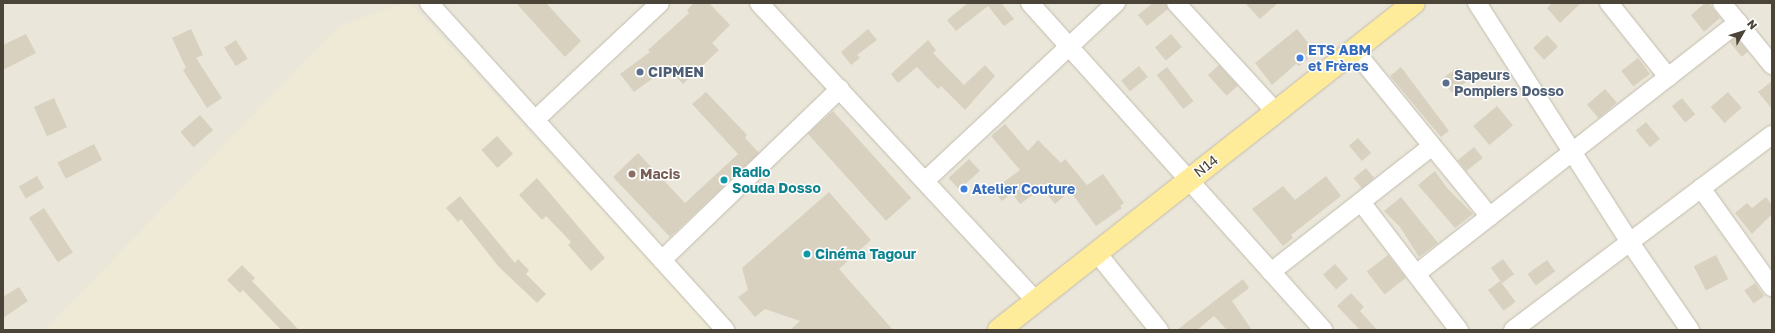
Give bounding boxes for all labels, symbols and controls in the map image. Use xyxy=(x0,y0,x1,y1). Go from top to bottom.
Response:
north arrow xyxy=(1723,12,1763,52)
text: N xyxy=(1745,17,1760,31)
place label: ETS ABM et Frères xyxy=(1308,42,1371,74)
marker: ETS ABM et Frères xyxy=(1295,53,1305,63)
place label: CIPMEN xyxy=(648,64,704,80)
marker: CIPMEN xyxy=(635,67,645,77)
place label: Sapeurs Pompiers Dosso xyxy=(1454,67,1564,100)
marker: Sapeurs Pompiers Dosso xyxy=(1441,78,1451,88)
street label: N14 xyxy=(1191,151,1221,181)
place label: Radio Souda Dosso xyxy=(732,164,821,196)
place label: Macis xyxy=(640,166,680,182)
marker: Macis xyxy=(627,169,637,179)
marker: Radio Souda Dosso xyxy=(719,175,729,185)
place label: Atelier Couture xyxy=(972,181,1075,197)
marker: Atelier Couture xyxy=(959,184,969,194)
place label: Cinéma Tagour xyxy=(815,246,916,262)
marker: Cinéma Tagour xyxy=(802,249,812,259)

